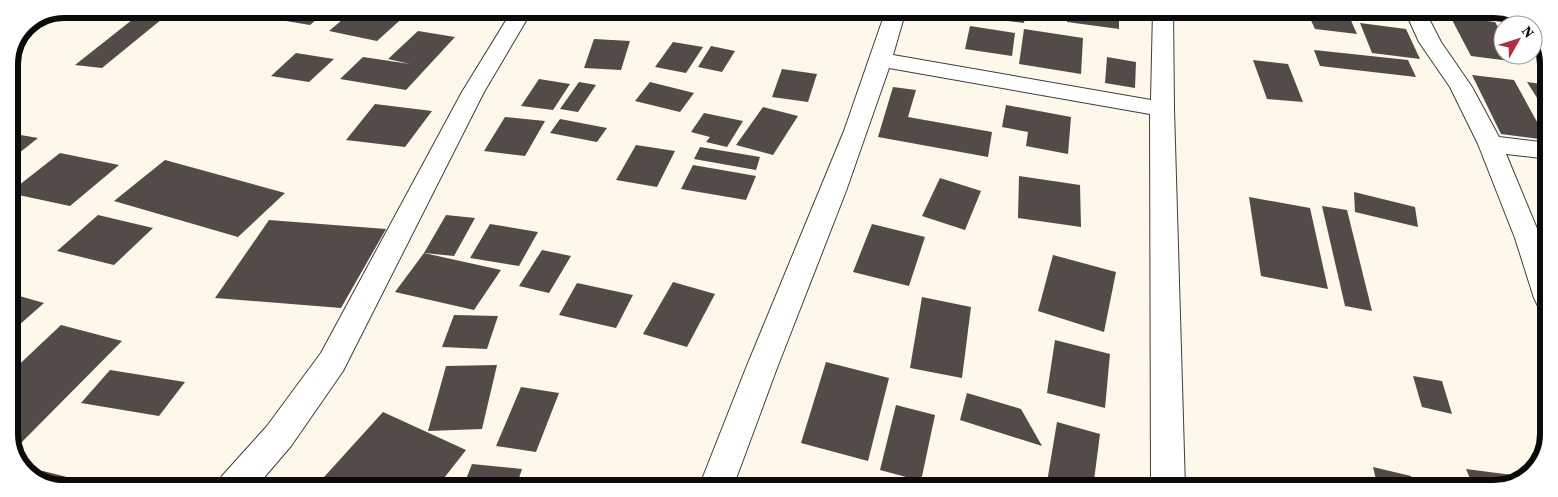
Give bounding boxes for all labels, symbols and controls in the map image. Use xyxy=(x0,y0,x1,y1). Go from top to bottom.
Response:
north arrow xyxy=(1493,15,1543,65)
text: N xyxy=(1517,22,1539,42)

